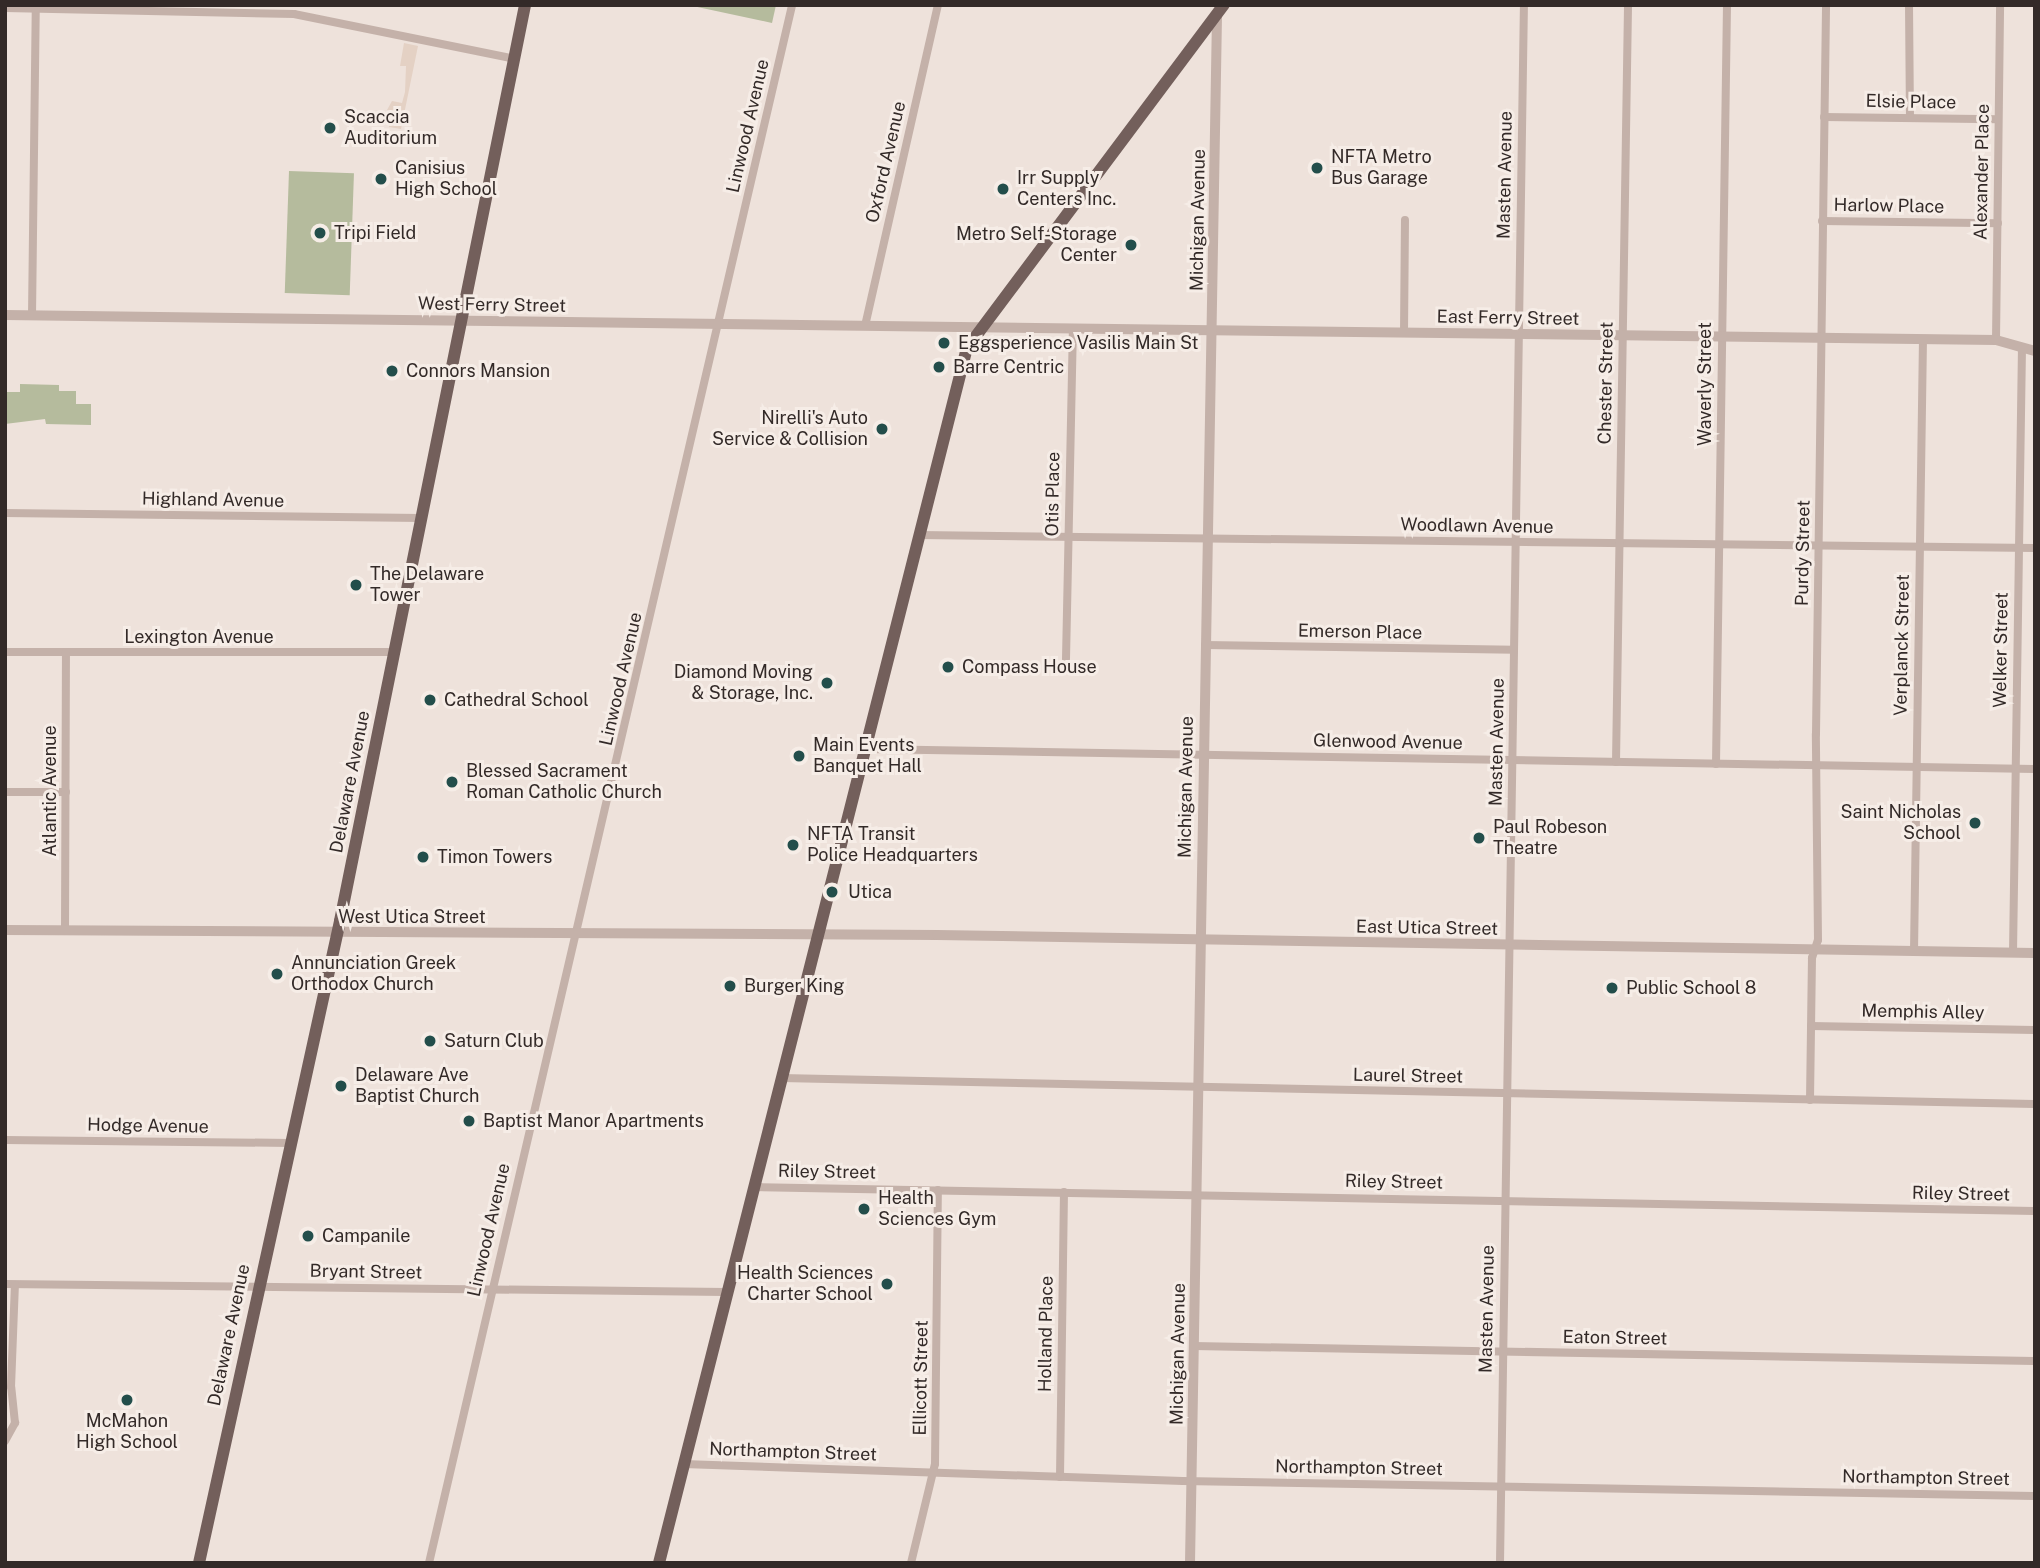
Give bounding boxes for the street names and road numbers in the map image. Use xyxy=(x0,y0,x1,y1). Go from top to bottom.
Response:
street label: Linwood Avenue xyxy=(722,57,774,195)
street label: Elsie Place xyxy=(1865,90,1957,114)
street label: Oxford Avenue xyxy=(862,99,910,225)
street label: Alexander Place xyxy=(1970,104,1994,240)
street label: Masten Avenue xyxy=(1493,111,1517,239)
street label: Michigan Avenue xyxy=(1186,149,1210,291)
street label: Harlow Place xyxy=(1833,194,1945,218)
street label: West Ferry Street xyxy=(418,293,566,317)
street label: East Ferry Street xyxy=(1436,306,1580,330)
street label: Chester Street xyxy=(1594,321,1618,445)
street label: Waverly Street xyxy=(1694,322,1716,446)
street label: Otis Place xyxy=(1041,451,1065,537)
street label: Highland Avenue xyxy=(142,488,284,512)
street label: Purdy Street xyxy=(1791,500,1815,606)
street label: Woodlawn Avenue xyxy=(1400,514,1554,538)
street label: Verplanck Street xyxy=(1890,574,1914,716)
street label: Welker Street xyxy=(1989,592,2013,708)
street label: Linwood Avenue xyxy=(595,610,647,748)
street label: Emerson Place xyxy=(1298,620,1422,644)
street label: Lexington Avenue xyxy=(124,626,274,648)
street label: Masten Avenue xyxy=(1485,678,1509,806)
street label: Delaware Avenue xyxy=(326,709,374,855)
street label: Michigan Avenue xyxy=(1174,716,1198,858)
street label: Atlantic Avenue xyxy=(39,725,61,857)
street label: Glenwood Avenue xyxy=(1313,730,1463,754)
street label: West Utica Street xyxy=(338,906,486,928)
street label: East Utica Street xyxy=(1356,916,1498,940)
street label: Memphis Alley xyxy=(1861,1000,1985,1024)
street label: Laurel Street xyxy=(1353,1064,1463,1088)
street label: Hodge Avenue xyxy=(87,1114,209,1138)
street label: Riley Street xyxy=(778,1160,876,1184)
street label: Linwood Avenue xyxy=(463,1161,515,1299)
street label: Riley Street xyxy=(1345,1170,1443,1194)
street label: Riley Street xyxy=(1912,1182,2010,1206)
street label: Masten Avenue xyxy=(1475,1245,1499,1373)
street label: Bryant Street xyxy=(309,1260,423,1284)
street label: Delaware Avenue xyxy=(203,1262,255,1408)
street label: Holland Place xyxy=(1034,1276,1058,1392)
street label: Michigan Avenue xyxy=(1166,1283,1190,1425)
street label: Ellicott Street xyxy=(909,1320,933,1436)
street label: Eaton Street xyxy=(1562,1326,1668,1350)
street label: Northampton Street xyxy=(709,1438,877,1466)
street label: Northampton Street xyxy=(1275,1456,1443,1480)
street label: Northampton Street xyxy=(1842,1466,2010,1490)

